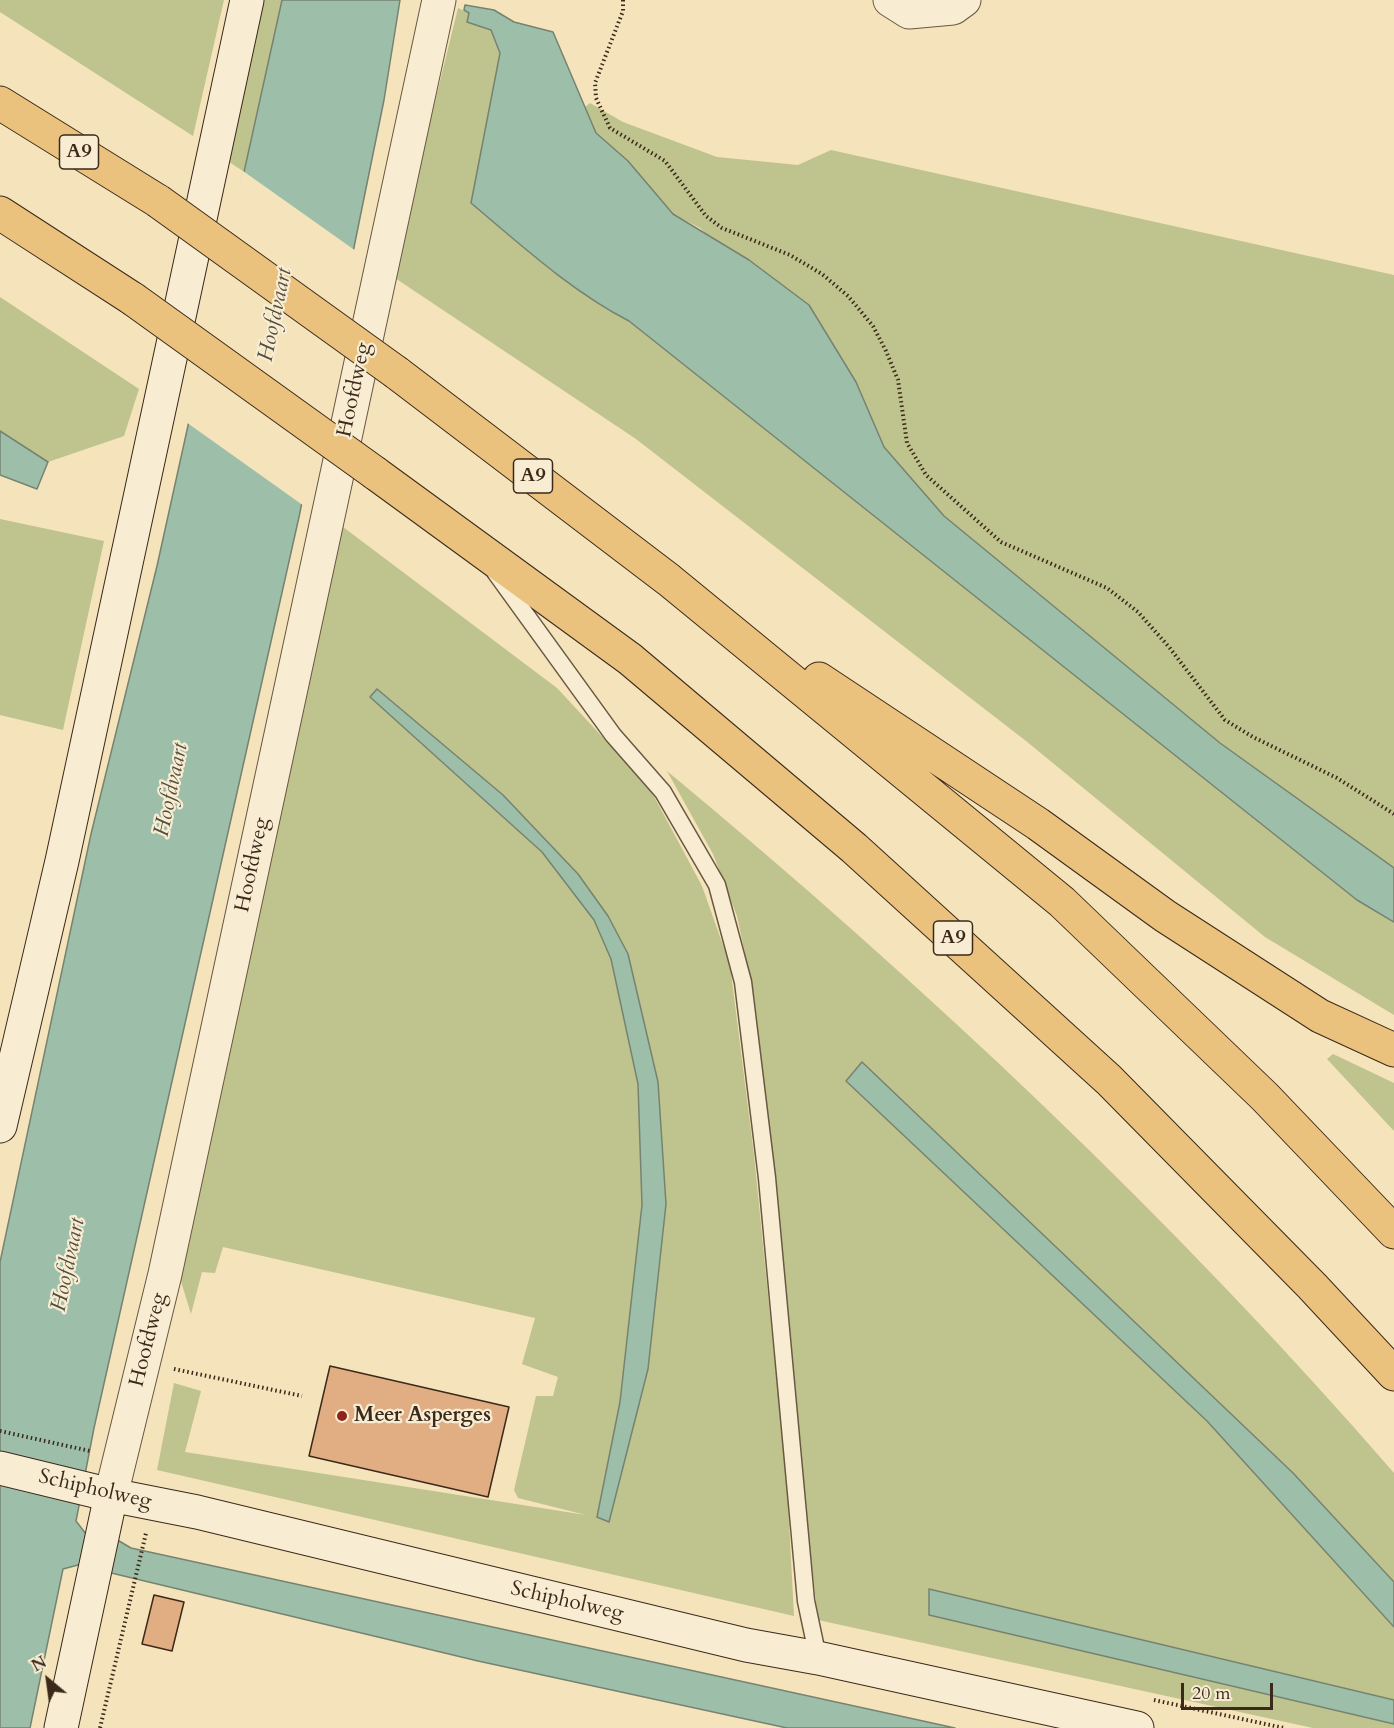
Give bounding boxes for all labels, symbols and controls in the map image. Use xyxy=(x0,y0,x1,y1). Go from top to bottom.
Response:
road number: A9 xyxy=(60,135,98,169)
water label: Hoofdvaart xyxy=(253,266,299,364)
street label: Hoofdweg xyxy=(333,340,377,440)
road number: A9 xyxy=(514,459,552,493)
water label: Hoofdvaart xyxy=(149,741,195,839)
street label: Hoofdweg xyxy=(231,815,275,915)
road number: A9 xyxy=(934,921,972,955)
water label: Hoofdvaart xyxy=(46,1216,92,1314)
street label: Hoofdweg xyxy=(125,1290,173,1390)
place label: Meer Asperges xyxy=(354,1403,491,1429)
marker: Meer Asperges xyxy=(335,1409,349,1423)
street label: Schipholweg xyxy=(36,1465,154,1515)
street label: Schipholweg xyxy=(508,1577,626,1627)
north arrow xyxy=(18,1650,78,1710)
text: N xyxy=(28,1651,51,1677)
scale bar xyxy=(1184,1671,1276,1709)
text: 20 m xyxy=(1192,1681,1231,1706)

